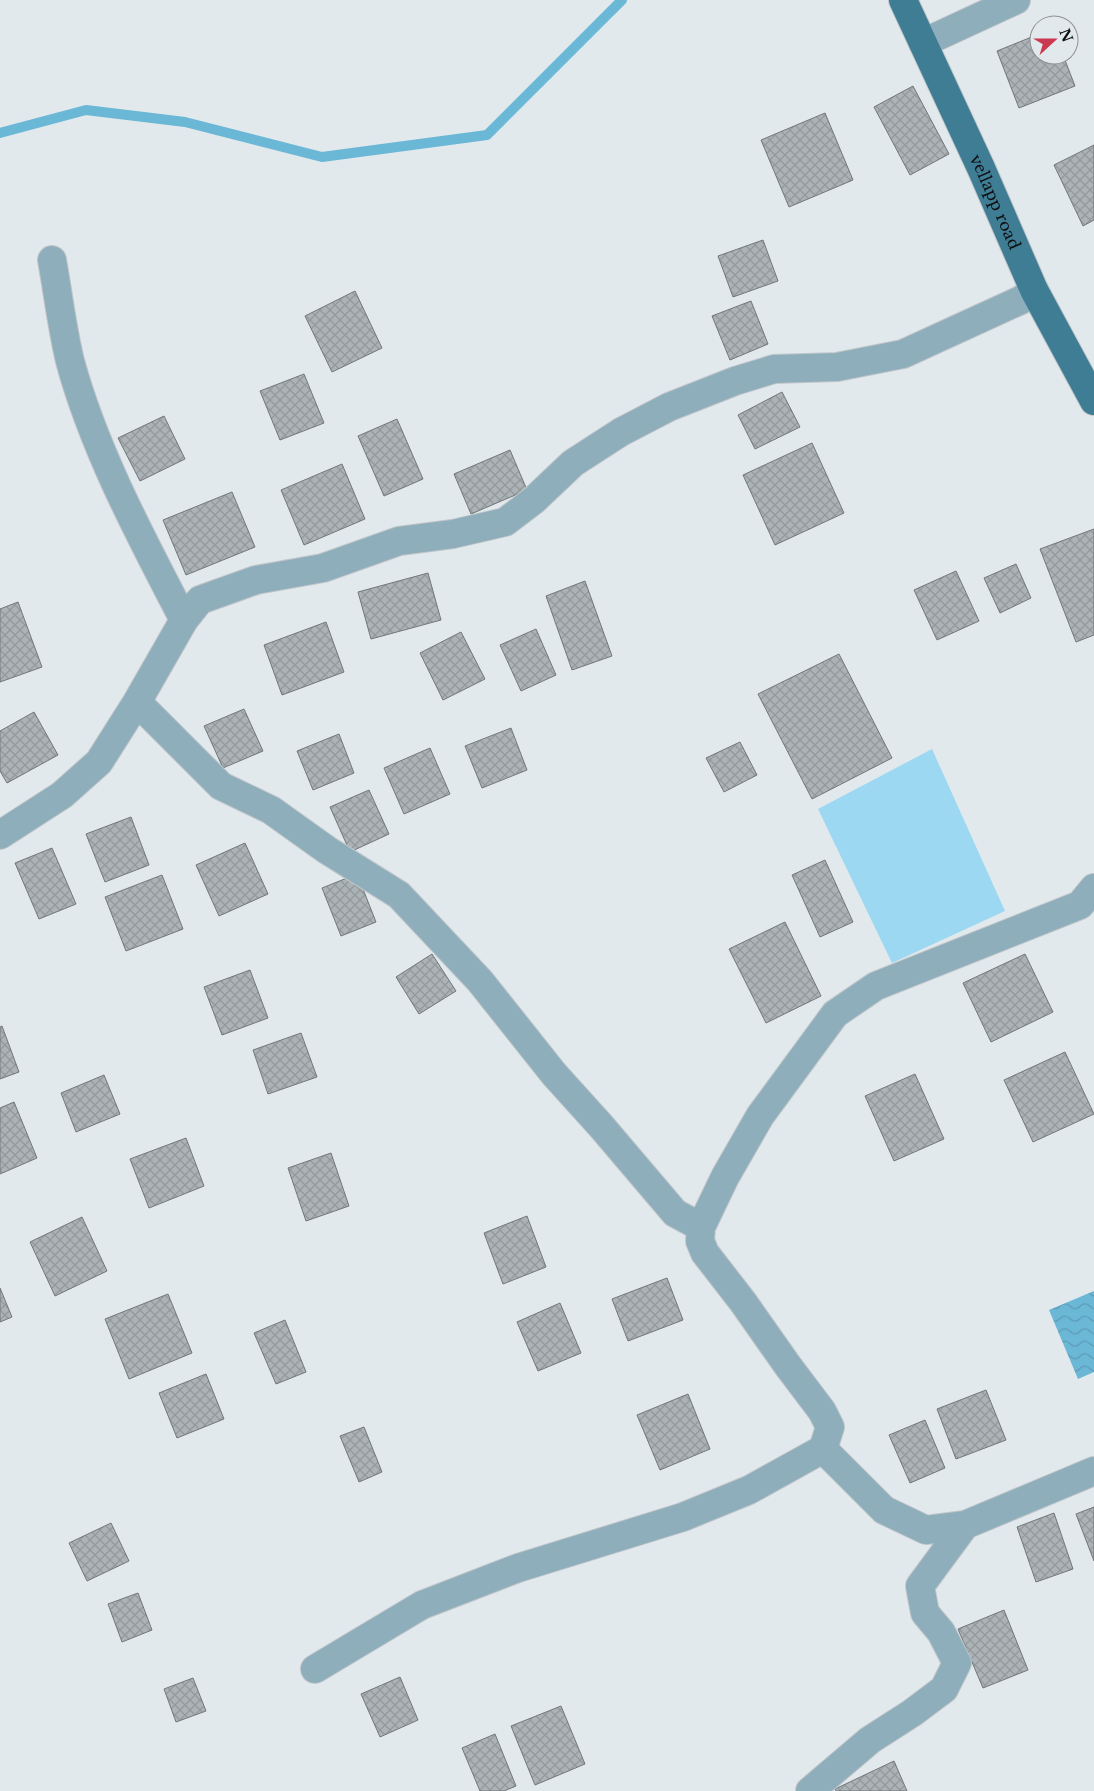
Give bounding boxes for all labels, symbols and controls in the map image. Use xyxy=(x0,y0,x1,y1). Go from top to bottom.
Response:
north arrow xyxy=(1029,15,1079,65)
text: N xyxy=(1055,26,1077,45)
street label: vellapp road xyxy=(966,151,1025,253)

